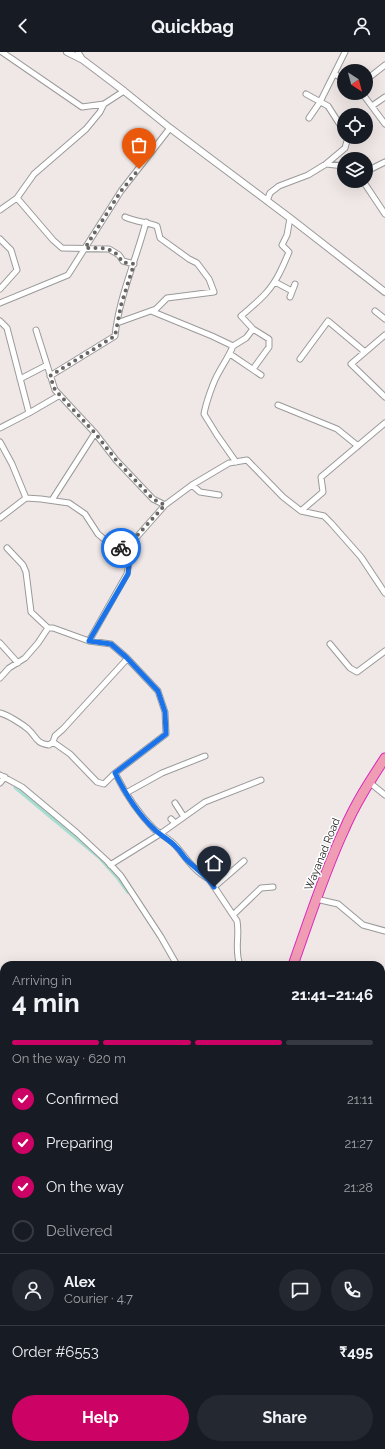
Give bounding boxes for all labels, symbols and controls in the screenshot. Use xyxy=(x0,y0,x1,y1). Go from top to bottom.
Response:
icon: back xyxy=(12,15,34,37)
icon: person xyxy=(351,15,373,37)
text: Quickbag xyxy=(151,16,234,37)
north arrow xyxy=(337,64,373,100)
map controls xyxy=(337,64,373,188)
button: locate xyxy=(337,108,373,144)
pin xyxy=(122,128,156,169)
icon: bag xyxy=(128,134,150,156)
button: layers xyxy=(337,152,373,188)
courier xyxy=(101,528,141,568)
icon: bike xyxy=(110,537,132,559)
street label: Wayanad Road xyxy=(302,816,343,892)
pin xyxy=(197,846,231,887)
icon: home xyxy=(203,852,225,874)
text: Arriving in xyxy=(12,973,72,988)
text: 21:41–21:46 xyxy=(291,986,373,1004)
text: 4 min xyxy=(12,988,80,1018)
text: On the way · 620 m xyxy=(12,1051,126,1066)
icon: check xyxy=(12,1088,34,1110)
text: Confirmed xyxy=(46,1090,119,1108)
text: 21:11 xyxy=(347,1092,373,1107)
icon: check xyxy=(12,1132,34,1154)
text: Preparing xyxy=(46,1134,113,1152)
text: 21:27 xyxy=(344,1136,373,1151)
icon: check xyxy=(12,1176,34,1198)
text: On the way xyxy=(46,1178,124,1196)
text: 21:28 xyxy=(344,1180,373,1195)
text: Delivered xyxy=(46,1222,113,1240)
button: person xyxy=(12,1269,54,1311)
button: chat xyxy=(279,1269,321,1311)
button: phone xyxy=(331,1269,373,1311)
text: Alex xyxy=(64,1273,95,1291)
text: Courier · 4.7 xyxy=(64,1291,133,1306)
text: Order #6553 xyxy=(12,1343,99,1361)
text: ₹495 xyxy=(339,1343,373,1361)
button: Help xyxy=(12,1395,189,1441)
button: Share xyxy=(197,1395,373,1441)

